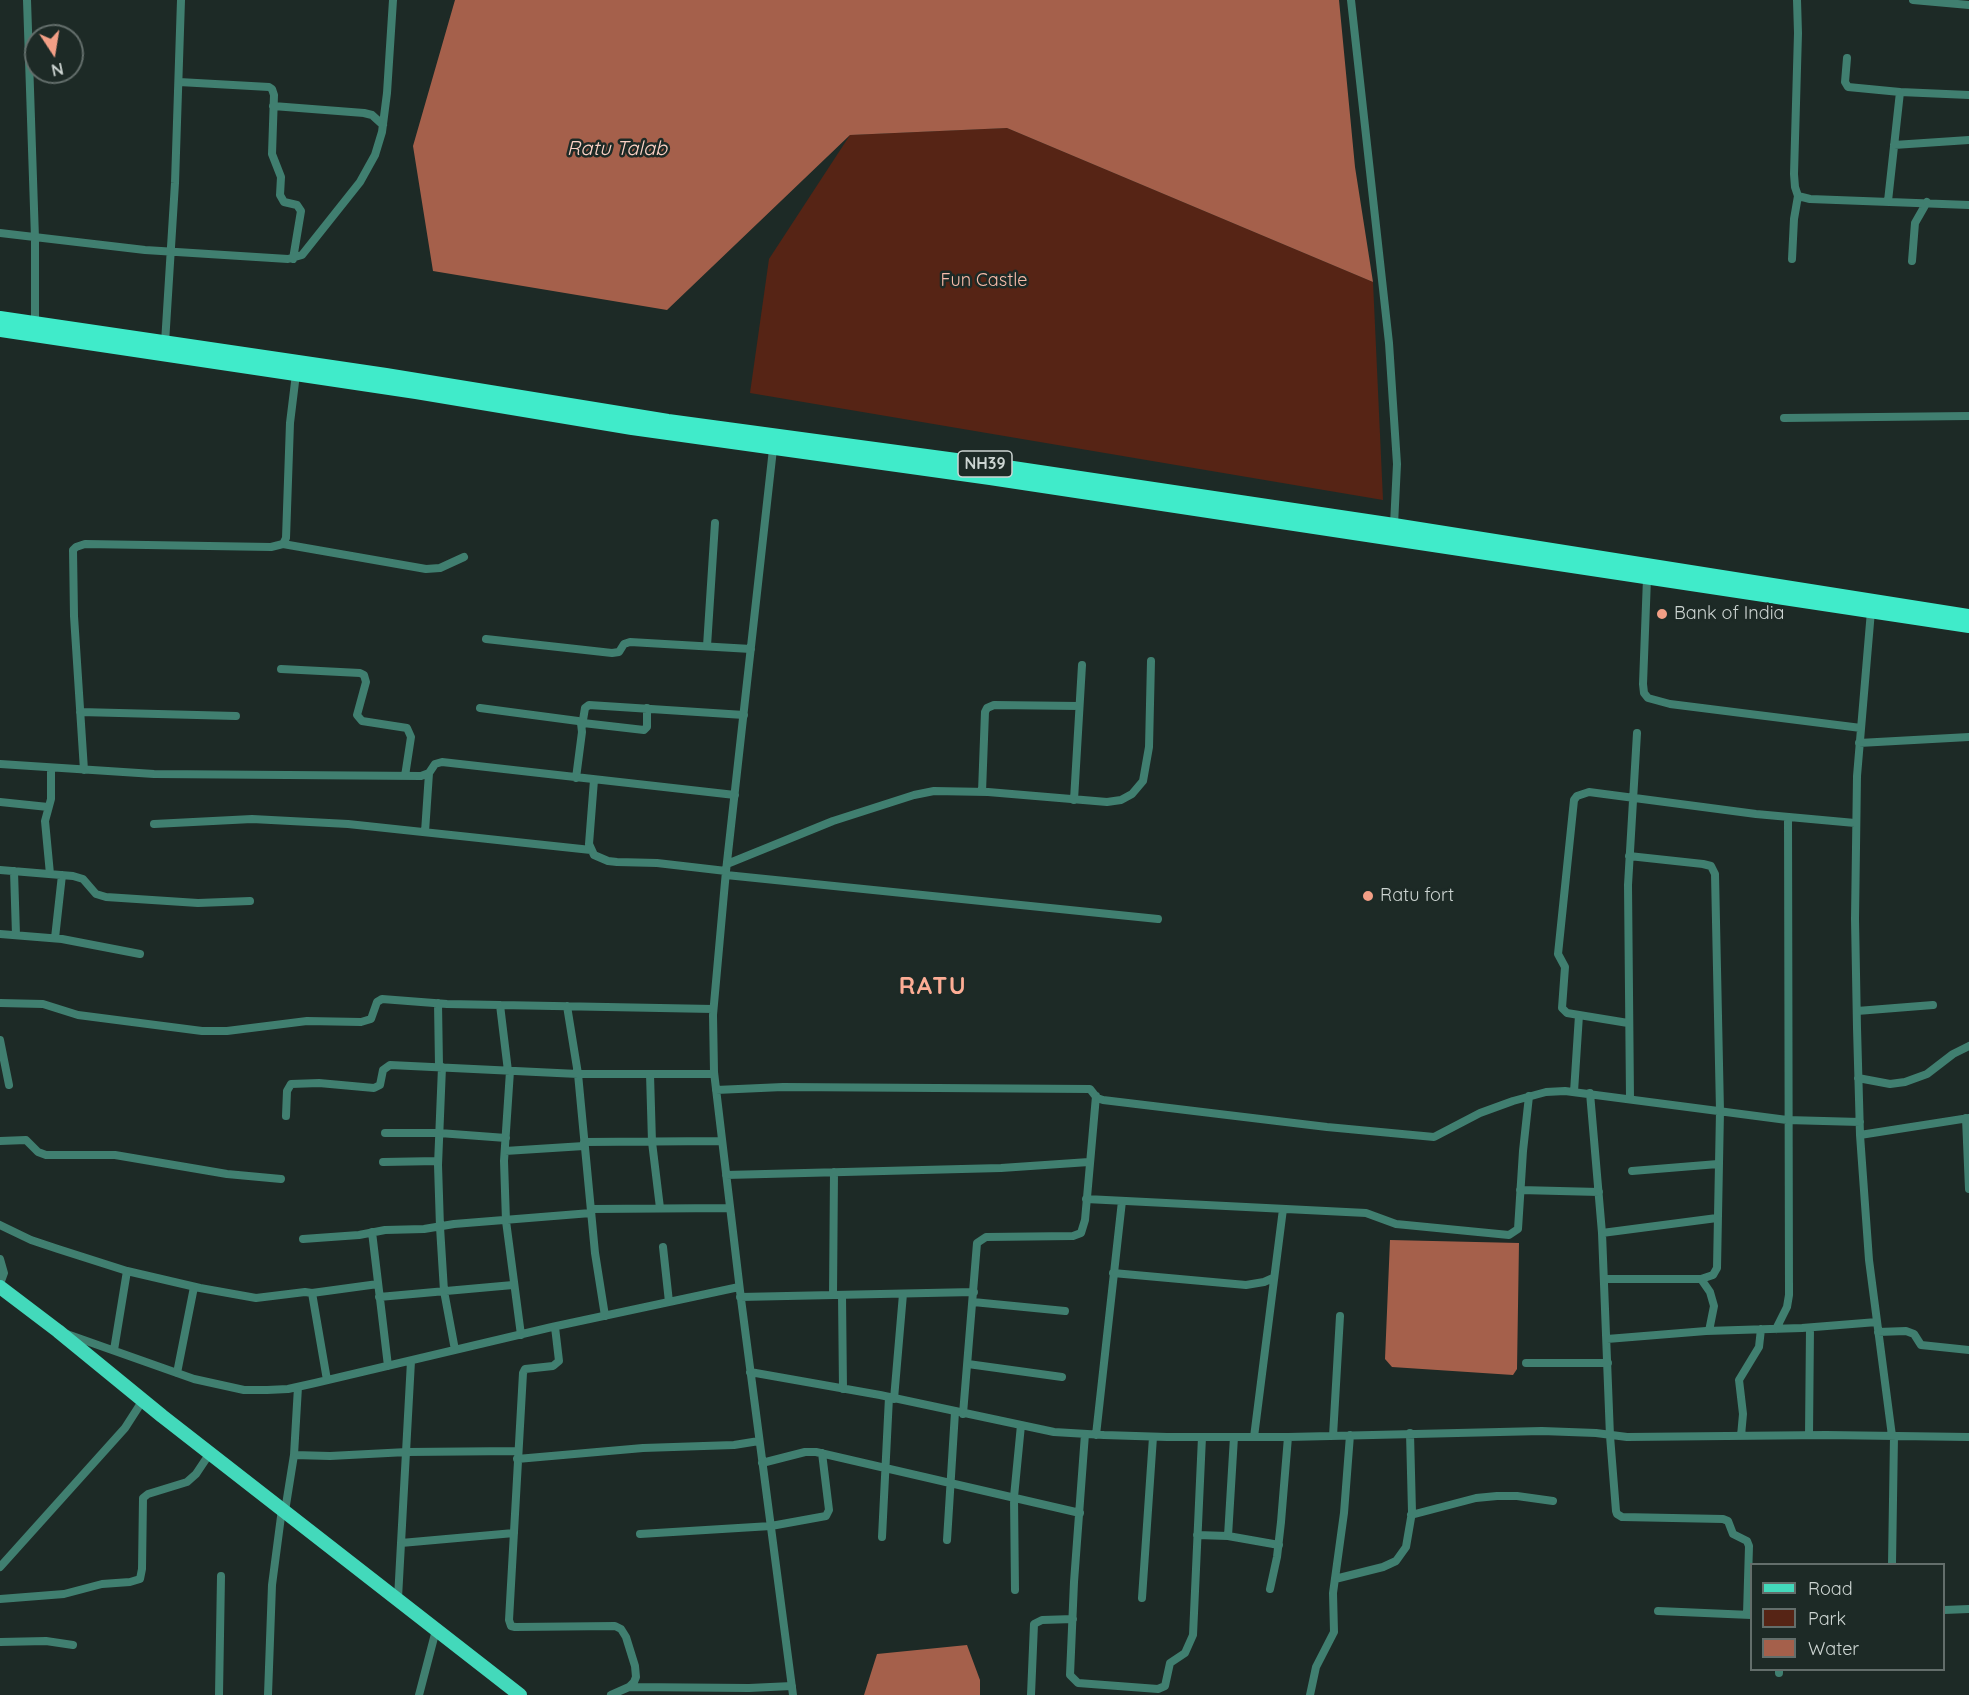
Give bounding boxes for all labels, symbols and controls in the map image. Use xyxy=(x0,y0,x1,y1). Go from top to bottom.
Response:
north arrow xyxy=(24,24,84,84)
text: N xyxy=(50,59,65,81)
water label: Ratu Talab xyxy=(567,137,667,161)
park label: Fun Castle xyxy=(941,270,1027,292)
road number: NH39 xyxy=(958,451,1012,477)
place label: Bank of India xyxy=(1674,603,1784,625)
marker: Bank of India xyxy=(1655,607,1669,621)
place label: Ratu fort xyxy=(1380,885,1454,907)
marker: Ratu fort xyxy=(1361,889,1375,903)
district label: RATU xyxy=(899,973,967,1001)
legend xyxy=(1750,1563,1945,1671)
text: Road xyxy=(1808,1577,1853,1600)
text: Park xyxy=(1808,1607,1846,1630)
text: Water xyxy=(1808,1637,1859,1660)

